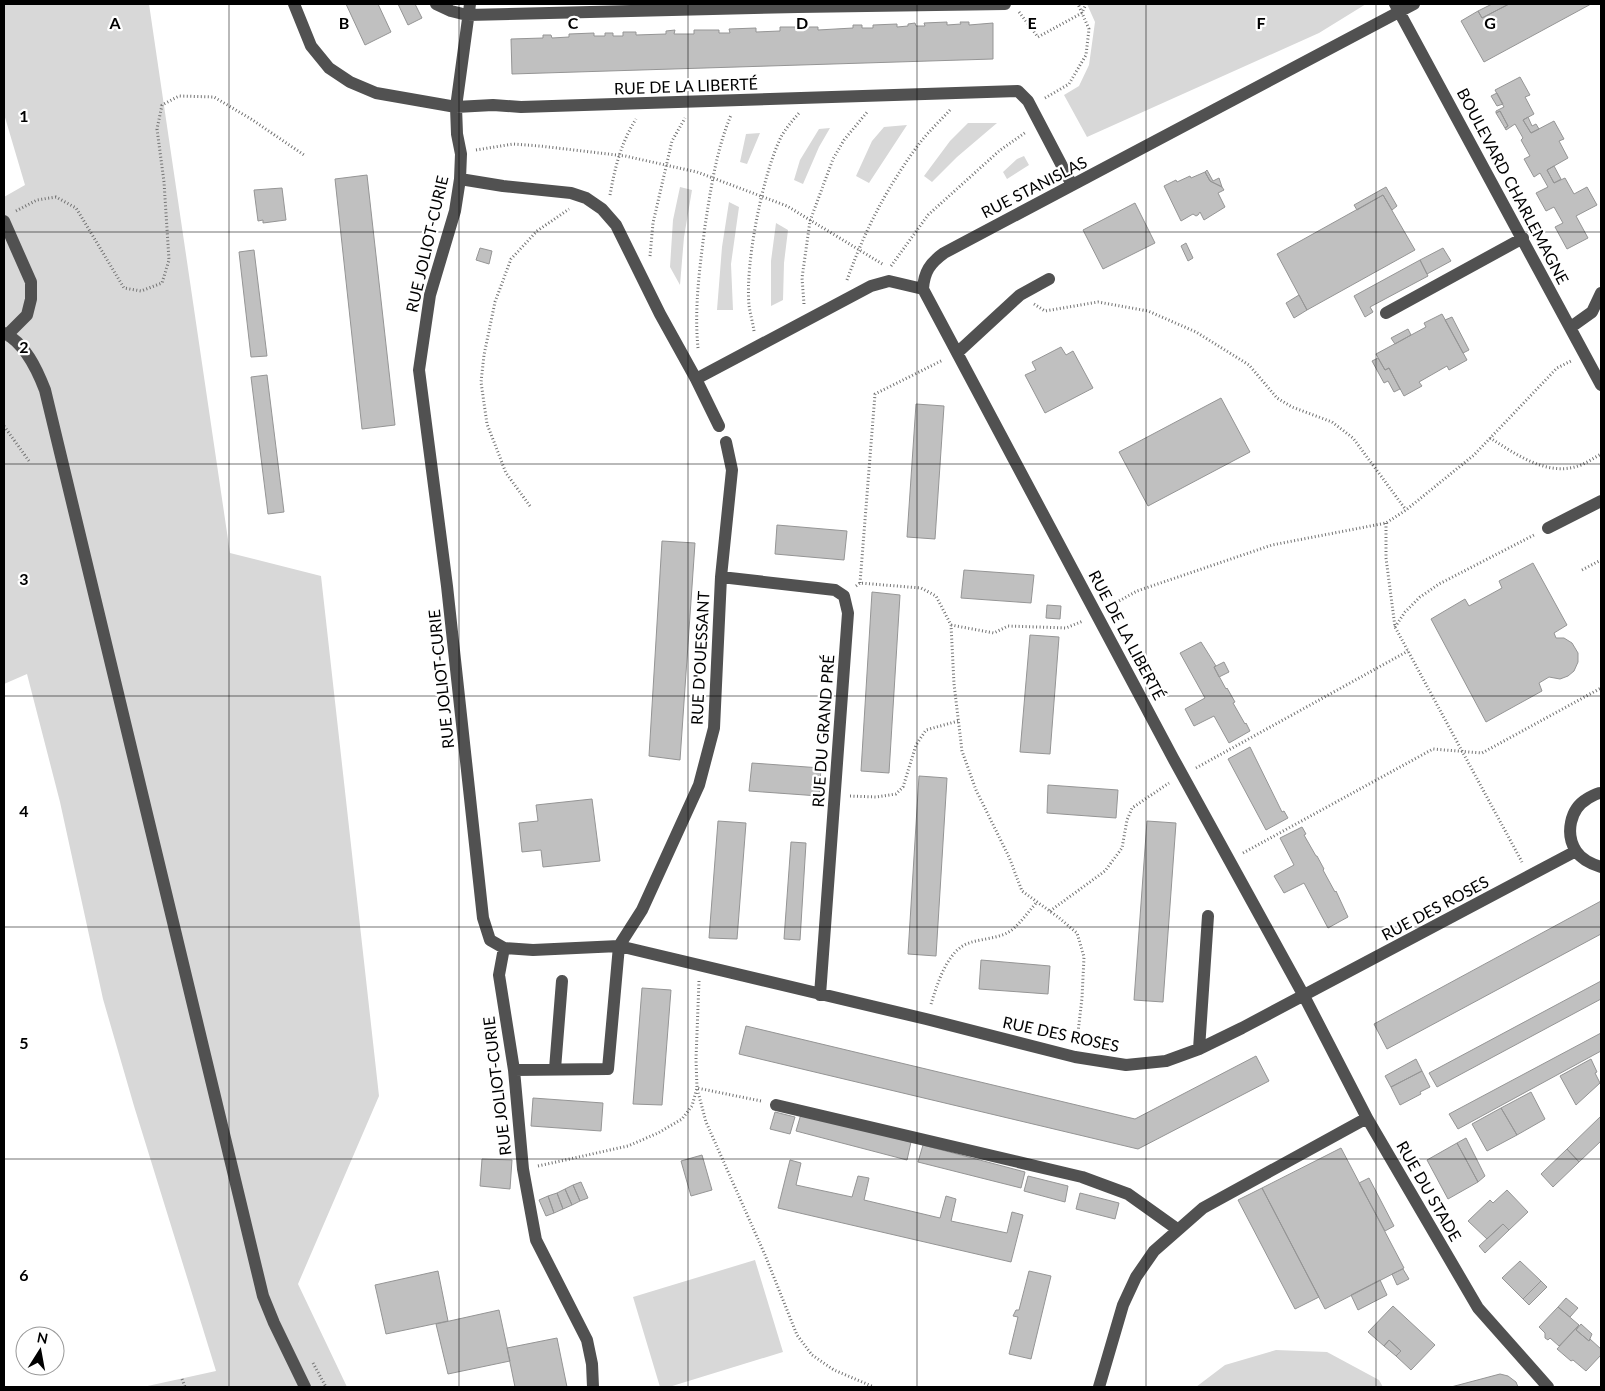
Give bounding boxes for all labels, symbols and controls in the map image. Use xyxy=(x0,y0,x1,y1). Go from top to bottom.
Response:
text: A xyxy=(108,13,121,32)
text: B xyxy=(339,13,349,32)
text: C xyxy=(568,13,579,32)
text: D xyxy=(796,13,808,32)
text: E xyxy=(1027,13,1037,32)
text: F xyxy=(1256,13,1266,32)
text: G xyxy=(1484,13,1496,32)
street label: RUE DE LA LIBERTÉ xyxy=(614,73,758,98)
street label: BOULEVARD CHARLEMAGNE xyxy=(1454,85,1573,287)
text: 1 xyxy=(19,106,29,125)
street label: RUE STANISLAS xyxy=(978,152,1090,221)
street label: RUE JOLIOT-CURIE xyxy=(402,174,451,314)
text: 2 xyxy=(19,337,29,356)
street label: RUE DE LA LIBERTÉ xyxy=(1085,567,1170,703)
text: 3 xyxy=(19,569,29,588)
street label: RUE D'OUESSANT xyxy=(687,590,713,725)
street label: RUE JOLIOT-CURIE xyxy=(424,609,457,750)
street label: RUE DU GRAND PRÉ xyxy=(808,654,837,808)
text: 4 xyxy=(19,801,29,820)
street label: RUE DES ROSES xyxy=(1378,871,1492,944)
street label: RUE DES ROSES xyxy=(1001,1012,1121,1055)
street label: RUE JOLIOT-CURIE xyxy=(479,1016,514,1157)
text: 5 xyxy=(19,1033,29,1052)
street label: RUE DU STADE xyxy=(1393,1137,1466,1244)
text: 6 xyxy=(19,1265,29,1284)
north arrow xyxy=(15,1326,65,1376)
text: N xyxy=(36,1328,49,1347)

